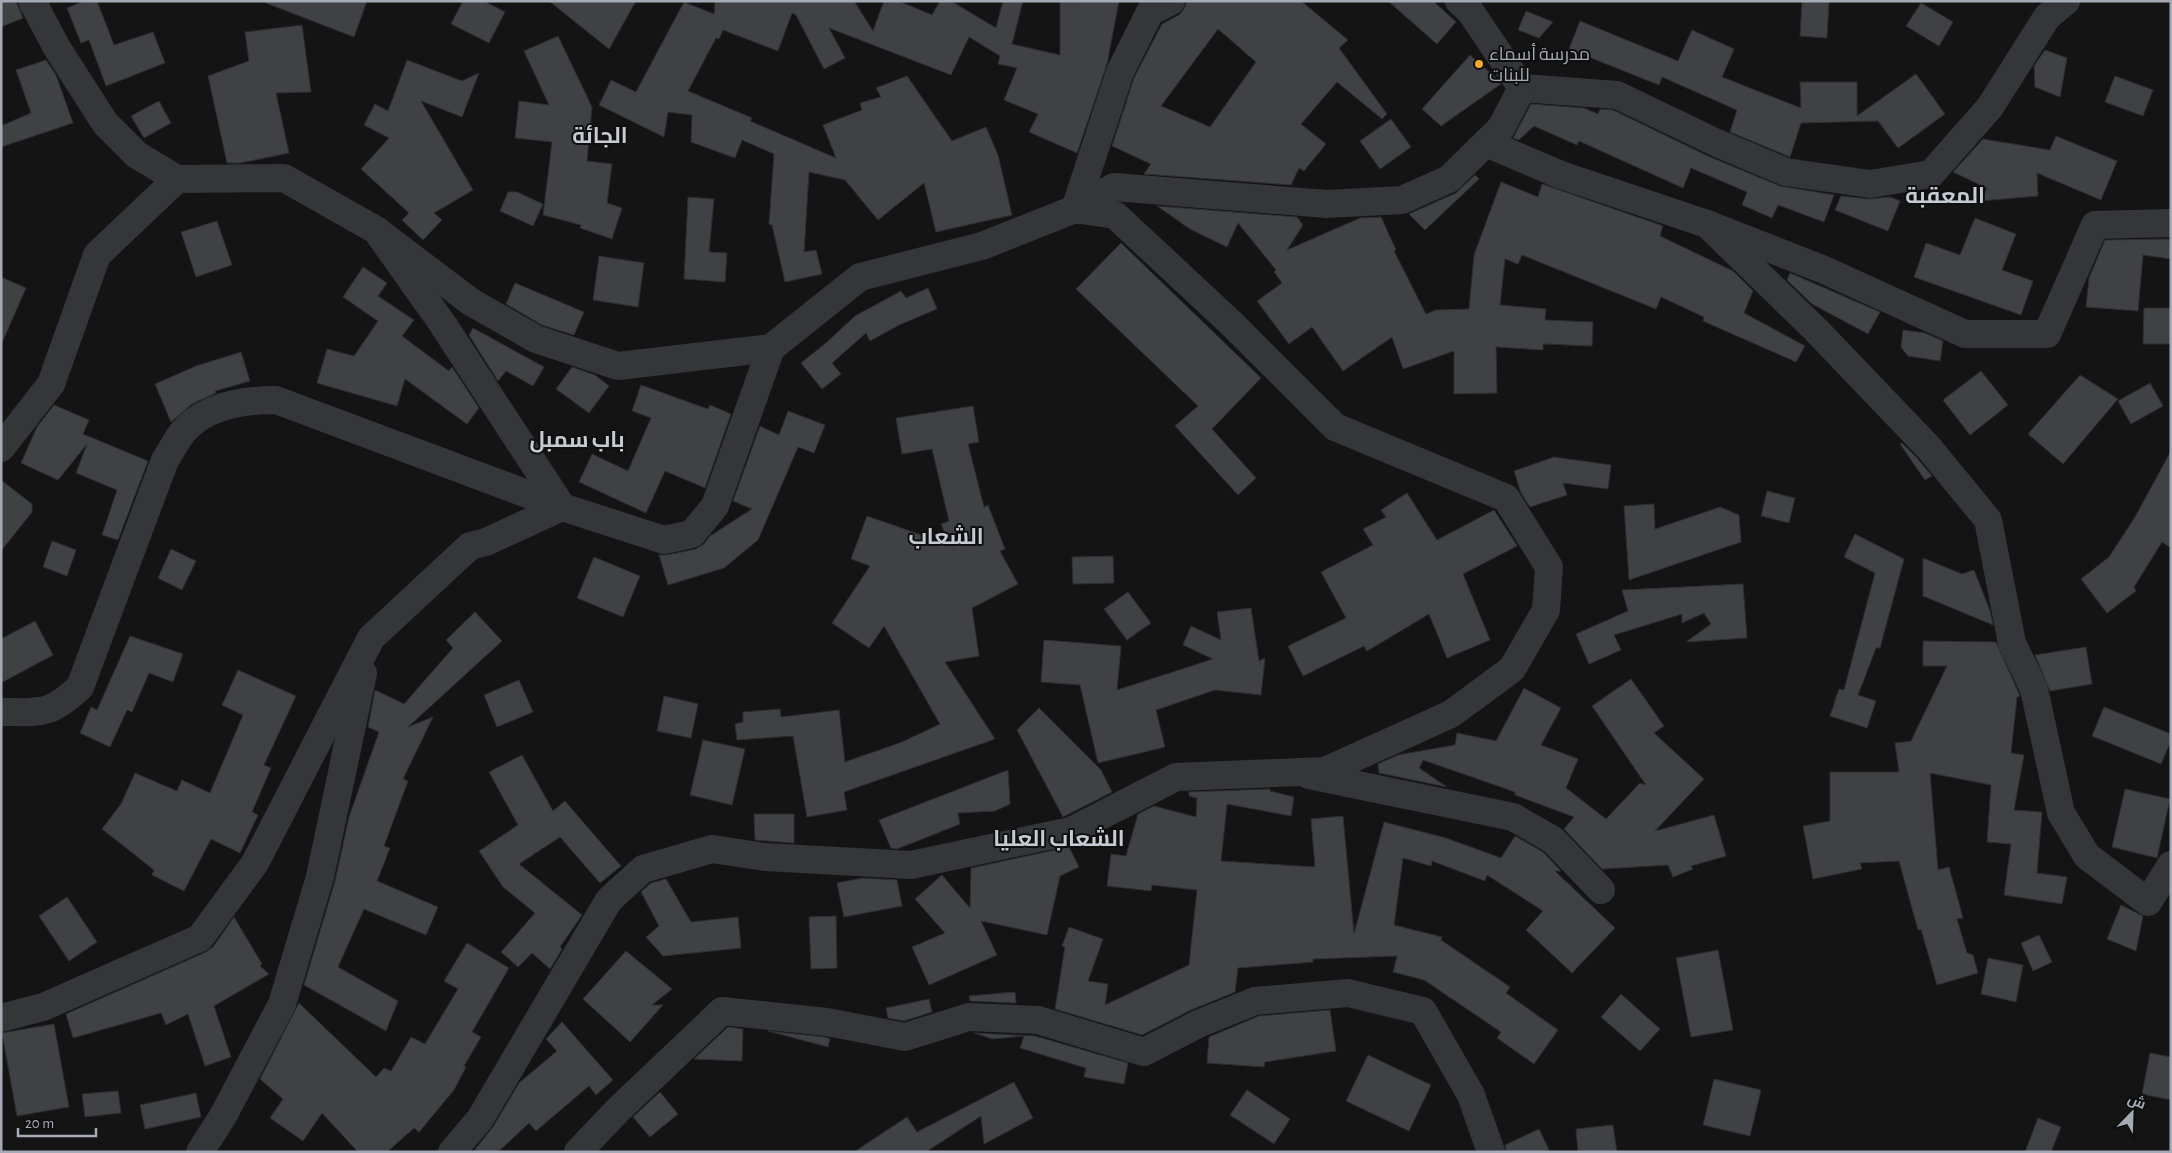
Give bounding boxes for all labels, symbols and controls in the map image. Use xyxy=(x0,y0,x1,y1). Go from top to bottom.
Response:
place label: مدرسة أسماء للبنات xyxy=(1489,43,1590,85)
marker: مدرسة أسماء للبنات xyxy=(1473,58,1485,70)
district label: الجائة xyxy=(572,125,628,148)
district label: المعقبة xyxy=(1905,185,1985,208)
district label: باب سمبل xyxy=(529,429,625,453)
district label: الشعاب xyxy=(908,525,984,549)
district label: الشعاب العليا xyxy=(993,827,1125,851)
north arrow xyxy=(2107,1088,2157,1138)
text: ش xyxy=(2125,1090,2149,1113)
scale bar xyxy=(18,1106,95,1138)
text: 20 m xyxy=(25,1116,54,1131)

